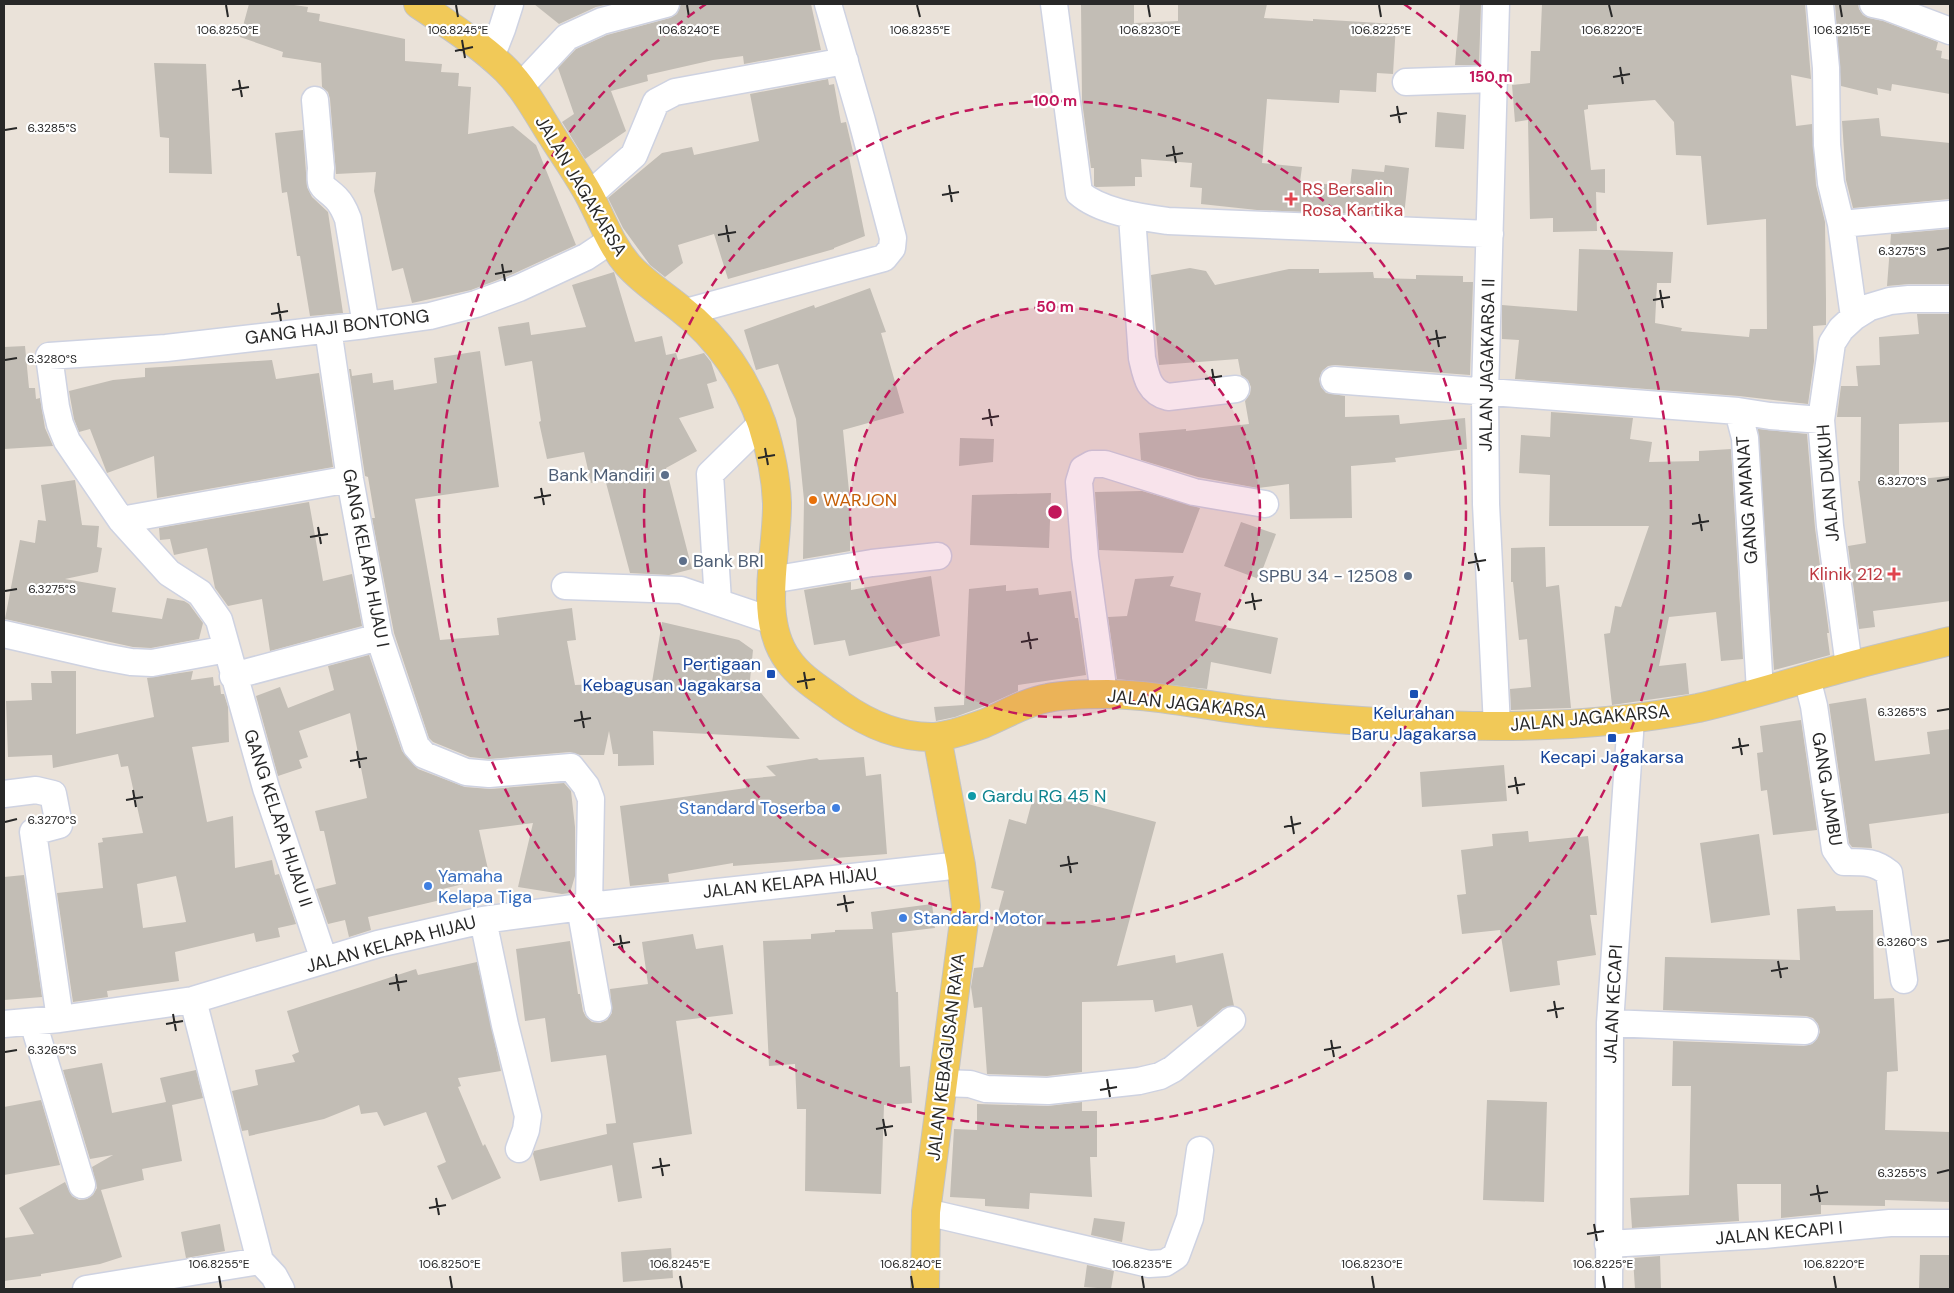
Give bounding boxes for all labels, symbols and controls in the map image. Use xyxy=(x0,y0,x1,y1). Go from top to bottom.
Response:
text: 106.8250°E xyxy=(197,22,259,38)
text: 106.8245°E xyxy=(428,22,489,38)
text: 106.8240°E xyxy=(658,22,720,38)
text: 106.8235°E xyxy=(890,22,951,38)
text: 106.8230°E xyxy=(1119,22,1181,38)
text: 106.8225°E xyxy=(1351,22,1411,38)
text: 106.8220°E xyxy=(1581,22,1643,38)
text: 106.8215°E xyxy=(1813,22,1871,38)
text: 150 m xyxy=(1470,67,1513,87)
text: 100 m xyxy=(1033,91,1077,111)
street label: JALAN JAGAKARSA xyxy=(530,111,632,261)
text: 6.3285°S xyxy=(28,120,77,136)
place label: RS Bersalin Rosa Kartika xyxy=(1302,177,1403,222)
marker: RS Bersalin Rosa Kartika xyxy=(1284,192,1298,206)
text: 6.3275°S xyxy=(1878,243,1926,259)
street label: JALAN JAGAKARSA II xyxy=(1473,278,1501,452)
text: 50 m xyxy=(1036,297,1074,317)
street label: GANG HAJI BONTONG xyxy=(244,304,430,350)
text: 6.3280°S xyxy=(27,351,77,367)
street label: JALAN DUKUH xyxy=(1811,423,1845,543)
street label: GANG AMANAT xyxy=(1731,435,1763,565)
place label: Bank Mandiri xyxy=(548,463,655,487)
street label: GANG KELAPA HIJAU I xyxy=(337,467,395,649)
marker: Bank Mandiri xyxy=(659,469,671,481)
text: 6.3270°S xyxy=(1878,473,1926,489)
place label: WARJON xyxy=(823,488,897,512)
marker: WARJON xyxy=(807,494,819,506)
centre of rings xyxy=(1046,503,1064,521)
place label: Bank BRI xyxy=(693,549,764,573)
marker: Bank BRI xyxy=(677,555,689,567)
place label: Klinik 212 xyxy=(1809,562,1883,586)
place label: SPBU 34 - 12508 xyxy=(1259,564,1398,588)
marker: Klinik 212 xyxy=(1887,567,1901,581)
marker: SPBU 34 - 12508 xyxy=(1402,570,1414,582)
text: 6.3275°S xyxy=(28,581,76,597)
place label: Pertigaan Kebagusan Jagakarsa xyxy=(583,652,761,697)
marker: Pertigaan Kebagusan Jagakarsa xyxy=(765,668,777,680)
street label: JALAN JAGAKARSA xyxy=(1106,684,1268,724)
marker: Kelurahan Baru Jagakarsa xyxy=(1408,688,1420,700)
street label: JALAN JAGAKARSA xyxy=(1509,699,1671,737)
place label: Kelurahan Baru Jagakarsa xyxy=(1351,701,1477,746)
text: 6.3265°S xyxy=(1877,704,1927,720)
street label: GANG KELAPA HIJAU II xyxy=(238,726,318,910)
street label: GANG JAMBU xyxy=(1806,730,1848,848)
marker: Kecapi Jagakarsa xyxy=(1606,732,1618,744)
place label: Kecapi Jagakarsa xyxy=(1540,745,1684,769)
place label: Gardu RG 45 N xyxy=(982,784,1106,808)
marker: Gardu RG 45 N xyxy=(966,790,978,802)
place label: Standard Toserba xyxy=(679,796,826,820)
marker: Standard Toserba xyxy=(830,802,842,814)
text: 6.3270°S xyxy=(28,812,76,828)
street label: JALAN KELAPA HIJAU xyxy=(702,862,878,904)
place label: Yamaha Kelapa Tiga xyxy=(438,864,532,909)
marker: Yamaha Kelapa Tiga xyxy=(422,880,434,892)
place label: Standard Motor xyxy=(913,906,1044,930)
street label: JALAN KELAPA HIJAU xyxy=(303,910,479,978)
marker: Standard Motor xyxy=(897,912,909,924)
text: 6.3260°S xyxy=(1877,934,1927,950)
street label: JALAN KECAPI xyxy=(1598,944,1628,1064)
street label: JALAN KEBAGUSAN RAYA xyxy=(921,952,971,1162)
text: 6.3265°S xyxy=(27,1042,77,1058)
text: 6.3255°S xyxy=(1877,1165,1927,1181)
street label: JALAN KECAPI I xyxy=(1714,1215,1844,1251)
text: 106.8255°E xyxy=(189,1256,250,1272)
text: 106.8250°E xyxy=(419,1256,481,1272)
text: 106.8245°E xyxy=(650,1256,711,1272)
text: 106.8240°E xyxy=(880,1256,942,1272)
text: 106.8235°E xyxy=(1112,1256,1173,1272)
text: 106.8230°E xyxy=(1341,1256,1403,1272)
text: 106.8225°E xyxy=(1573,1256,1633,1272)
text: 106.8220°E xyxy=(1803,1256,1865,1272)

